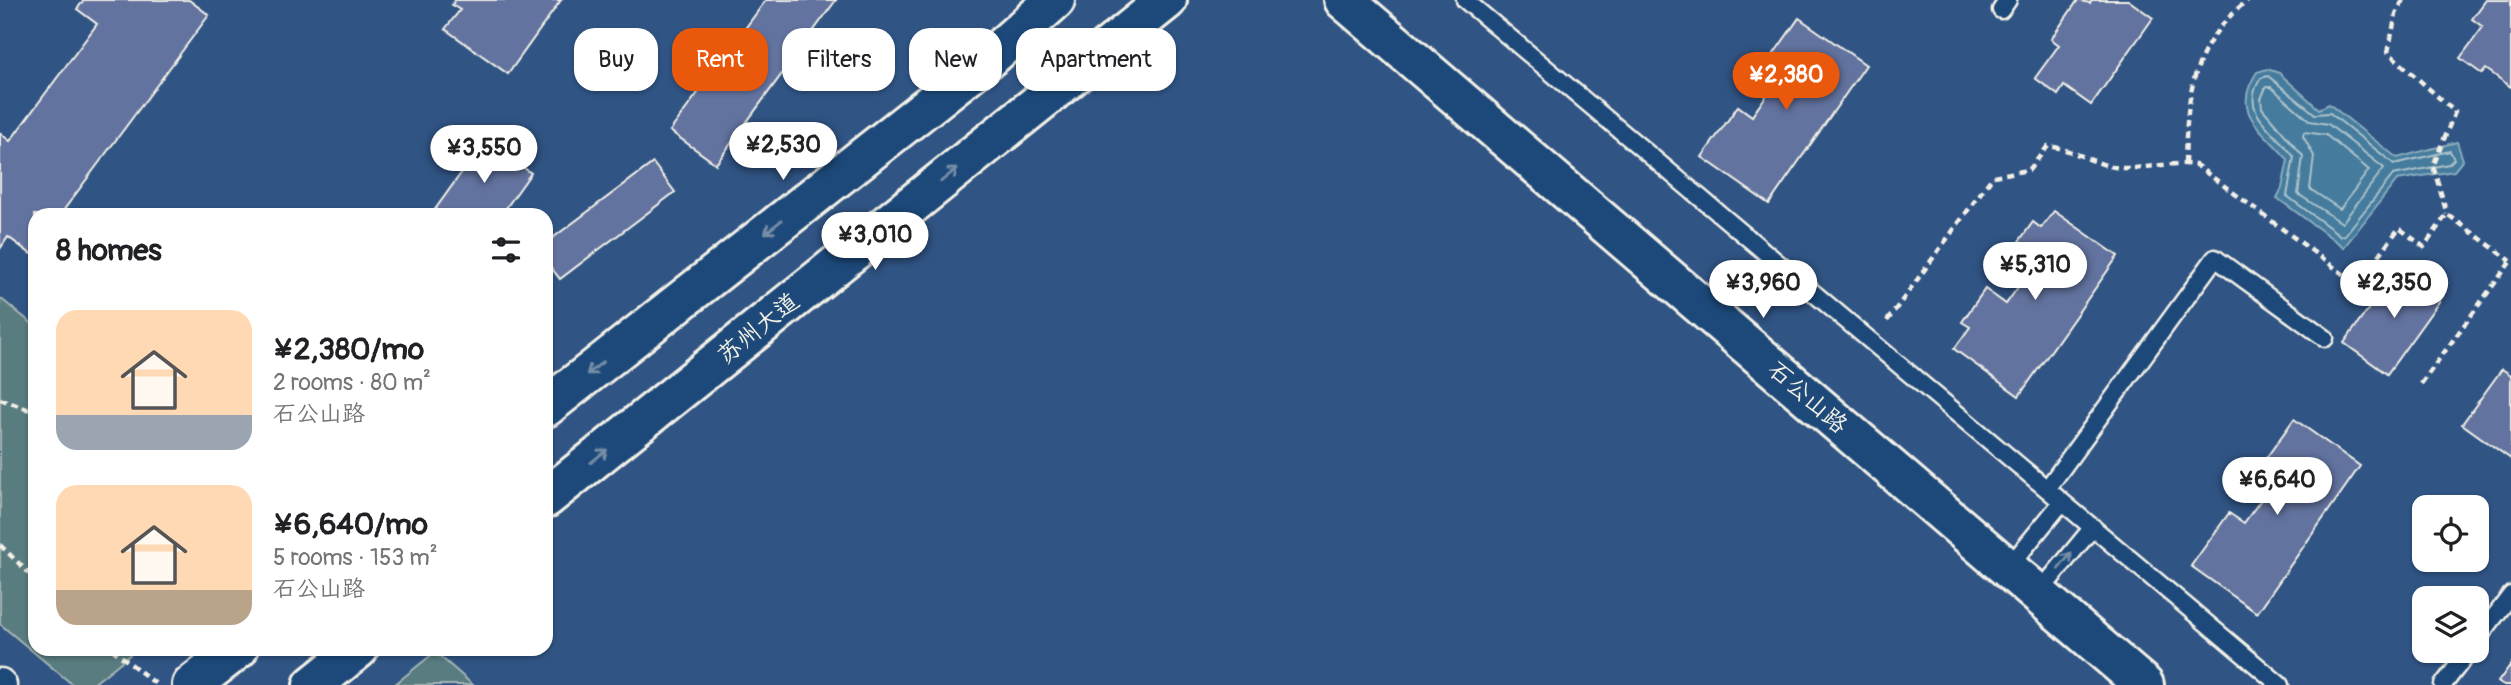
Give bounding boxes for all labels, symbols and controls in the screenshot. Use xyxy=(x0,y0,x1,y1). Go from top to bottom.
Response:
chip: Buy xyxy=(574,28,658,91)
chip: Rent xyxy=(672,28,768,91)
chip: Filters xyxy=(782,28,895,91)
chip: New xyxy=(909,28,1002,91)
chip: Apartment xyxy=(1016,28,1176,91)
pin: ¥2,380 xyxy=(1729,52,1843,112)
text: ¥2,380 xyxy=(1749,60,1823,89)
pin: ¥2,530 xyxy=(726,122,840,182)
pin: ¥3,550 xyxy=(427,125,541,185)
text: ¥2,530 xyxy=(745,130,821,159)
text: ¥3,550 xyxy=(446,133,522,162)
one-way arrow xyxy=(939,168,957,183)
pin: ¥3,010 xyxy=(818,212,932,272)
one-way arrow xyxy=(765,220,783,235)
text: ¥3,010 xyxy=(837,220,913,249)
icon: filters xyxy=(487,231,525,269)
text: 8 homes xyxy=(56,232,162,269)
pin: ¥5,310 xyxy=(1978,243,2092,302)
text: ¥5,310 xyxy=(1999,250,2071,279)
pin: ¥3,960 xyxy=(1706,260,1820,320)
pin: ¥2,350 xyxy=(2337,260,2451,320)
text: ¥3,960 xyxy=(1725,268,1801,297)
text: ¥2,350 xyxy=(2356,268,2432,297)
street label: 苏州大道 xyxy=(712,287,805,370)
text: ¥2,380/mo xyxy=(273,331,424,368)
icon: home xyxy=(112,338,196,422)
street label: 石公山路 xyxy=(1762,355,1853,440)
one-way arrow xyxy=(586,361,604,376)
text: 2 rooms · 80 m² xyxy=(273,368,431,397)
text: 石公山路 xyxy=(273,399,365,428)
one-way arrow xyxy=(590,448,608,463)
pin: ¥6,640 xyxy=(2220,458,2334,517)
text: ¥6,640 xyxy=(2238,465,2316,494)
map controls xyxy=(2412,495,2489,663)
button: locate xyxy=(2412,495,2489,572)
text: ¥6,640/mo xyxy=(273,506,428,543)
icon: home xyxy=(112,513,196,597)
text: 5 rooms · 153 m² xyxy=(273,543,438,572)
one-way arrow xyxy=(2058,552,2073,570)
text: 石公山路 xyxy=(273,574,365,603)
button: layers xyxy=(2412,586,2489,663)

